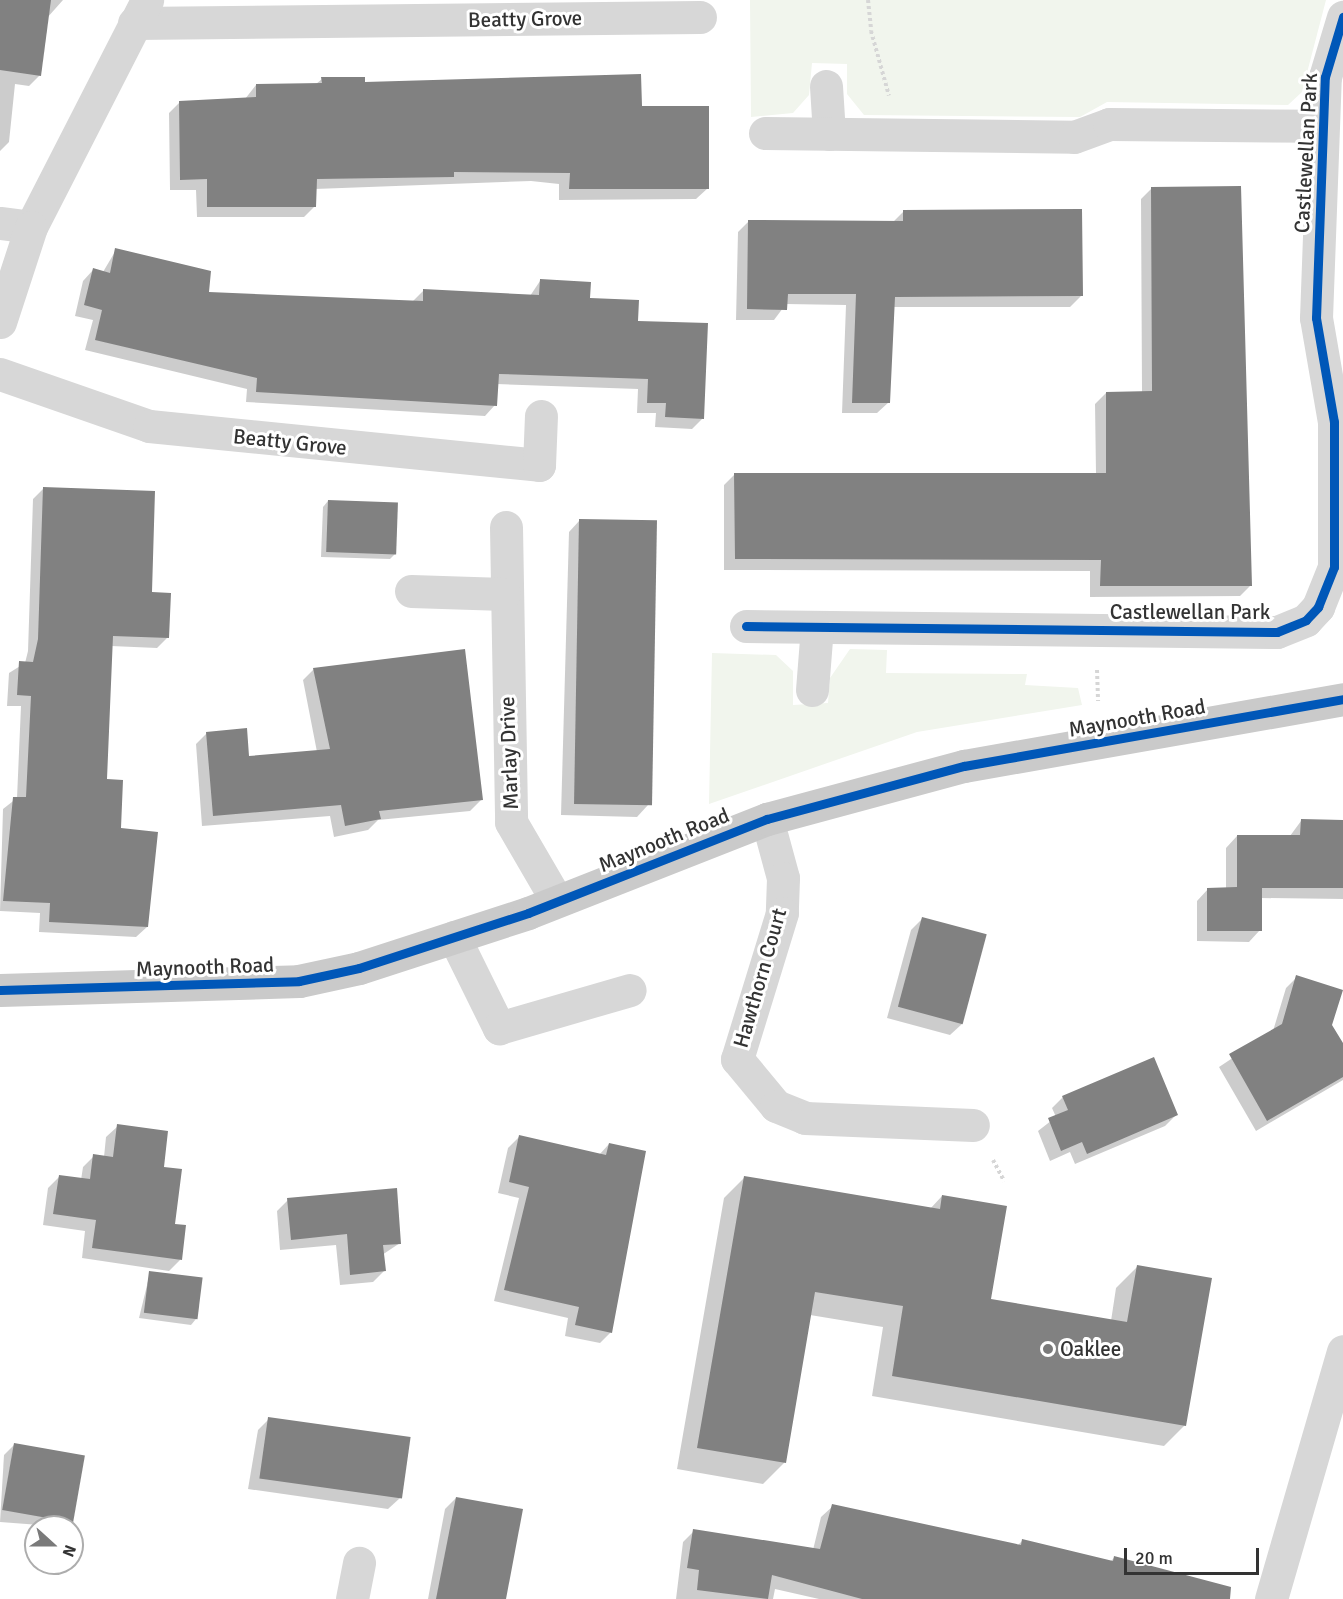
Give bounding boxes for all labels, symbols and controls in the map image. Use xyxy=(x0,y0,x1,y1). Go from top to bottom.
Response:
street label: Beatty Grove xyxy=(468,5,582,33)
street label: Castlewellan Park xyxy=(1289,72,1323,234)
street label: Beatty Grove xyxy=(232,424,348,460)
street label: Castlewellan Park xyxy=(1110,599,1270,625)
street label: Maynooth Road xyxy=(1067,694,1207,742)
street label: Marlay Drive xyxy=(494,696,524,810)
street label: Maynooth Road xyxy=(595,802,733,878)
street label: Hawthorn Court xyxy=(728,905,792,1051)
street label: Maynooth Road xyxy=(135,952,275,982)
place label: Oaklee xyxy=(1060,1336,1121,1362)
marker: Oaklee xyxy=(1041,1342,1055,1356)
north arrow xyxy=(24,1515,84,1575)
scale bar xyxy=(1127,1536,1262,1574)
text: N xyxy=(58,1542,80,1560)
text: 20 m xyxy=(1135,1547,1173,1569)

